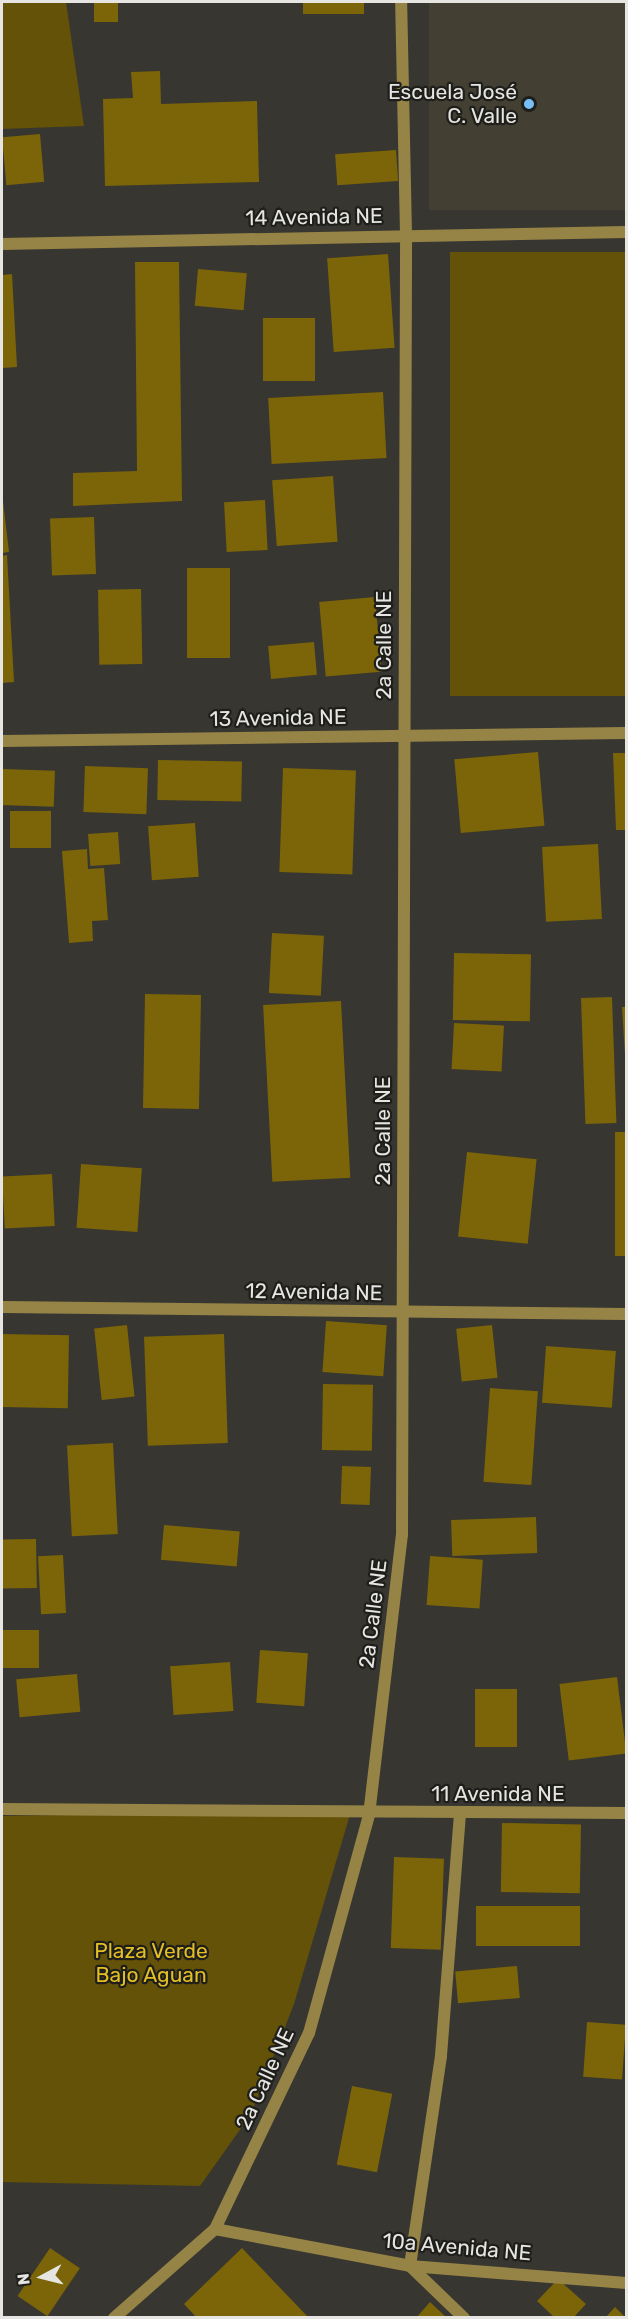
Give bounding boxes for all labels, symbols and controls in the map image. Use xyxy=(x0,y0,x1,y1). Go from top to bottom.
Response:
place label: Escuela José C. Valle xyxy=(388,79,517,129)
marker: Escuela José C. Valle xyxy=(522,97,536,111)
street label: 14 Avenida NE xyxy=(245,203,383,231)
street label: 2a Calle NE xyxy=(371,590,397,700)
street label: 13 Avenida NE xyxy=(209,704,347,732)
street label: 2a Calle NE xyxy=(370,1076,396,1186)
street label: 12 Avenida NE xyxy=(245,1278,383,1306)
street label: 2a Calle NE xyxy=(354,1558,392,1670)
street label: 11 Avenida NE xyxy=(431,1781,565,1807)
park label: Plaza Verde Bajo Aguan xyxy=(94,1938,208,1988)
street label: 2a Calle NE xyxy=(231,2024,299,2134)
street label: 10a Avenida NE xyxy=(381,2228,533,2266)
north arrow xyxy=(12,2247,72,2307)
text: N xyxy=(14,2272,34,2286)

